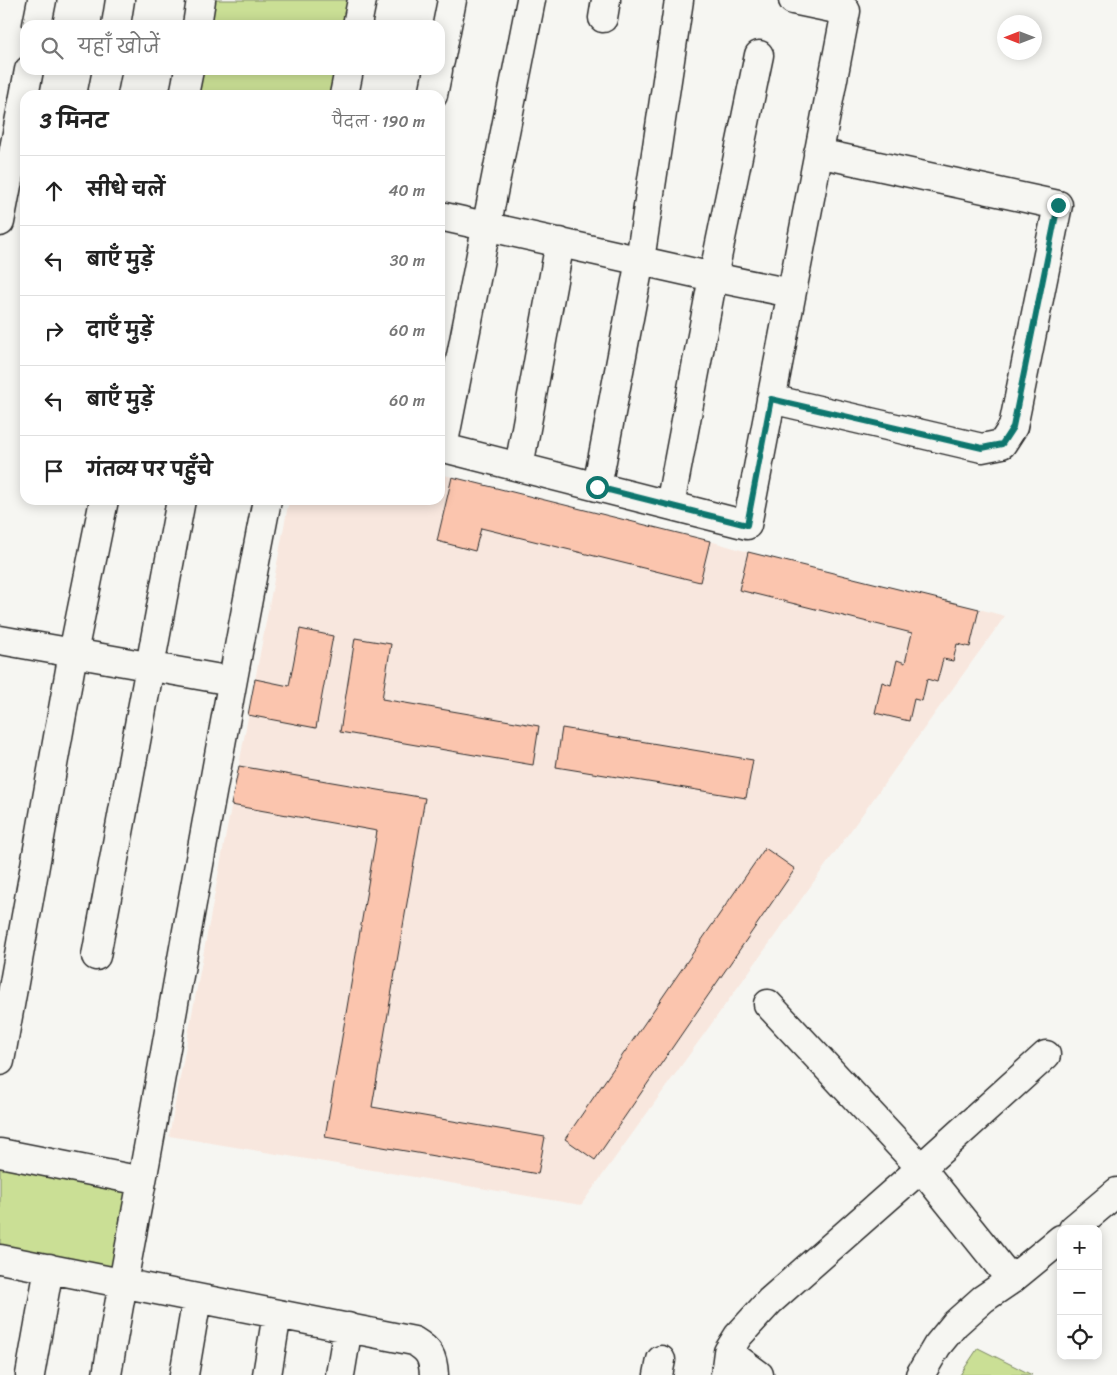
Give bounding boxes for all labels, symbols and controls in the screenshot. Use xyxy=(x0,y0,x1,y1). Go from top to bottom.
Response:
north arrow xyxy=(997,15,1042,60)
search box xyxy=(20,20,445,75)
text: यहाँ खोजें xyxy=(78,30,160,63)
icon: search xyxy=(38,34,66,62)
text: 3 मिनट xyxy=(40,102,108,140)
text: पैदल · 190 m xyxy=(332,107,425,136)
text: सीधे चलें xyxy=(87,173,165,206)
text: 40 m xyxy=(388,176,425,205)
icon: ahead xyxy=(40,177,68,205)
route end xyxy=(1047,194,1070,217)
text: बाएँ मुड़ें xyxy=(87,243,154,276)
text: 30 m xyxy=(390,246,425,275)
icon: left xyxy=(40,247,68,275)
text: दाएँ मुड़ें xyxy=(87,313,153,346)
text: 60 m xyxy=(389,316,425,345)
icon: right xyxy=(40,317,68,345)
text: बाएँ मुड़ें xyxy=(87,383,154,416)
text: 60 m xyxy=(389,386,425,415)
icon: left xyxy=(40,387,68,415)
text: गंतव्य पर पहुँचे xyxy=(87,453,212,486)
icon: arrive xyxy=(40,457,68,485)
route start xyxy=(586,476,609,499)
map controls xyxy=(1057,1225,1102,1360)
button: + xyxy=(1057,1225,1102,1270)
button: − xyxy=(1057,1270,1102,1315)
button: locate xyxy=(1057,1315,1102,1360)

